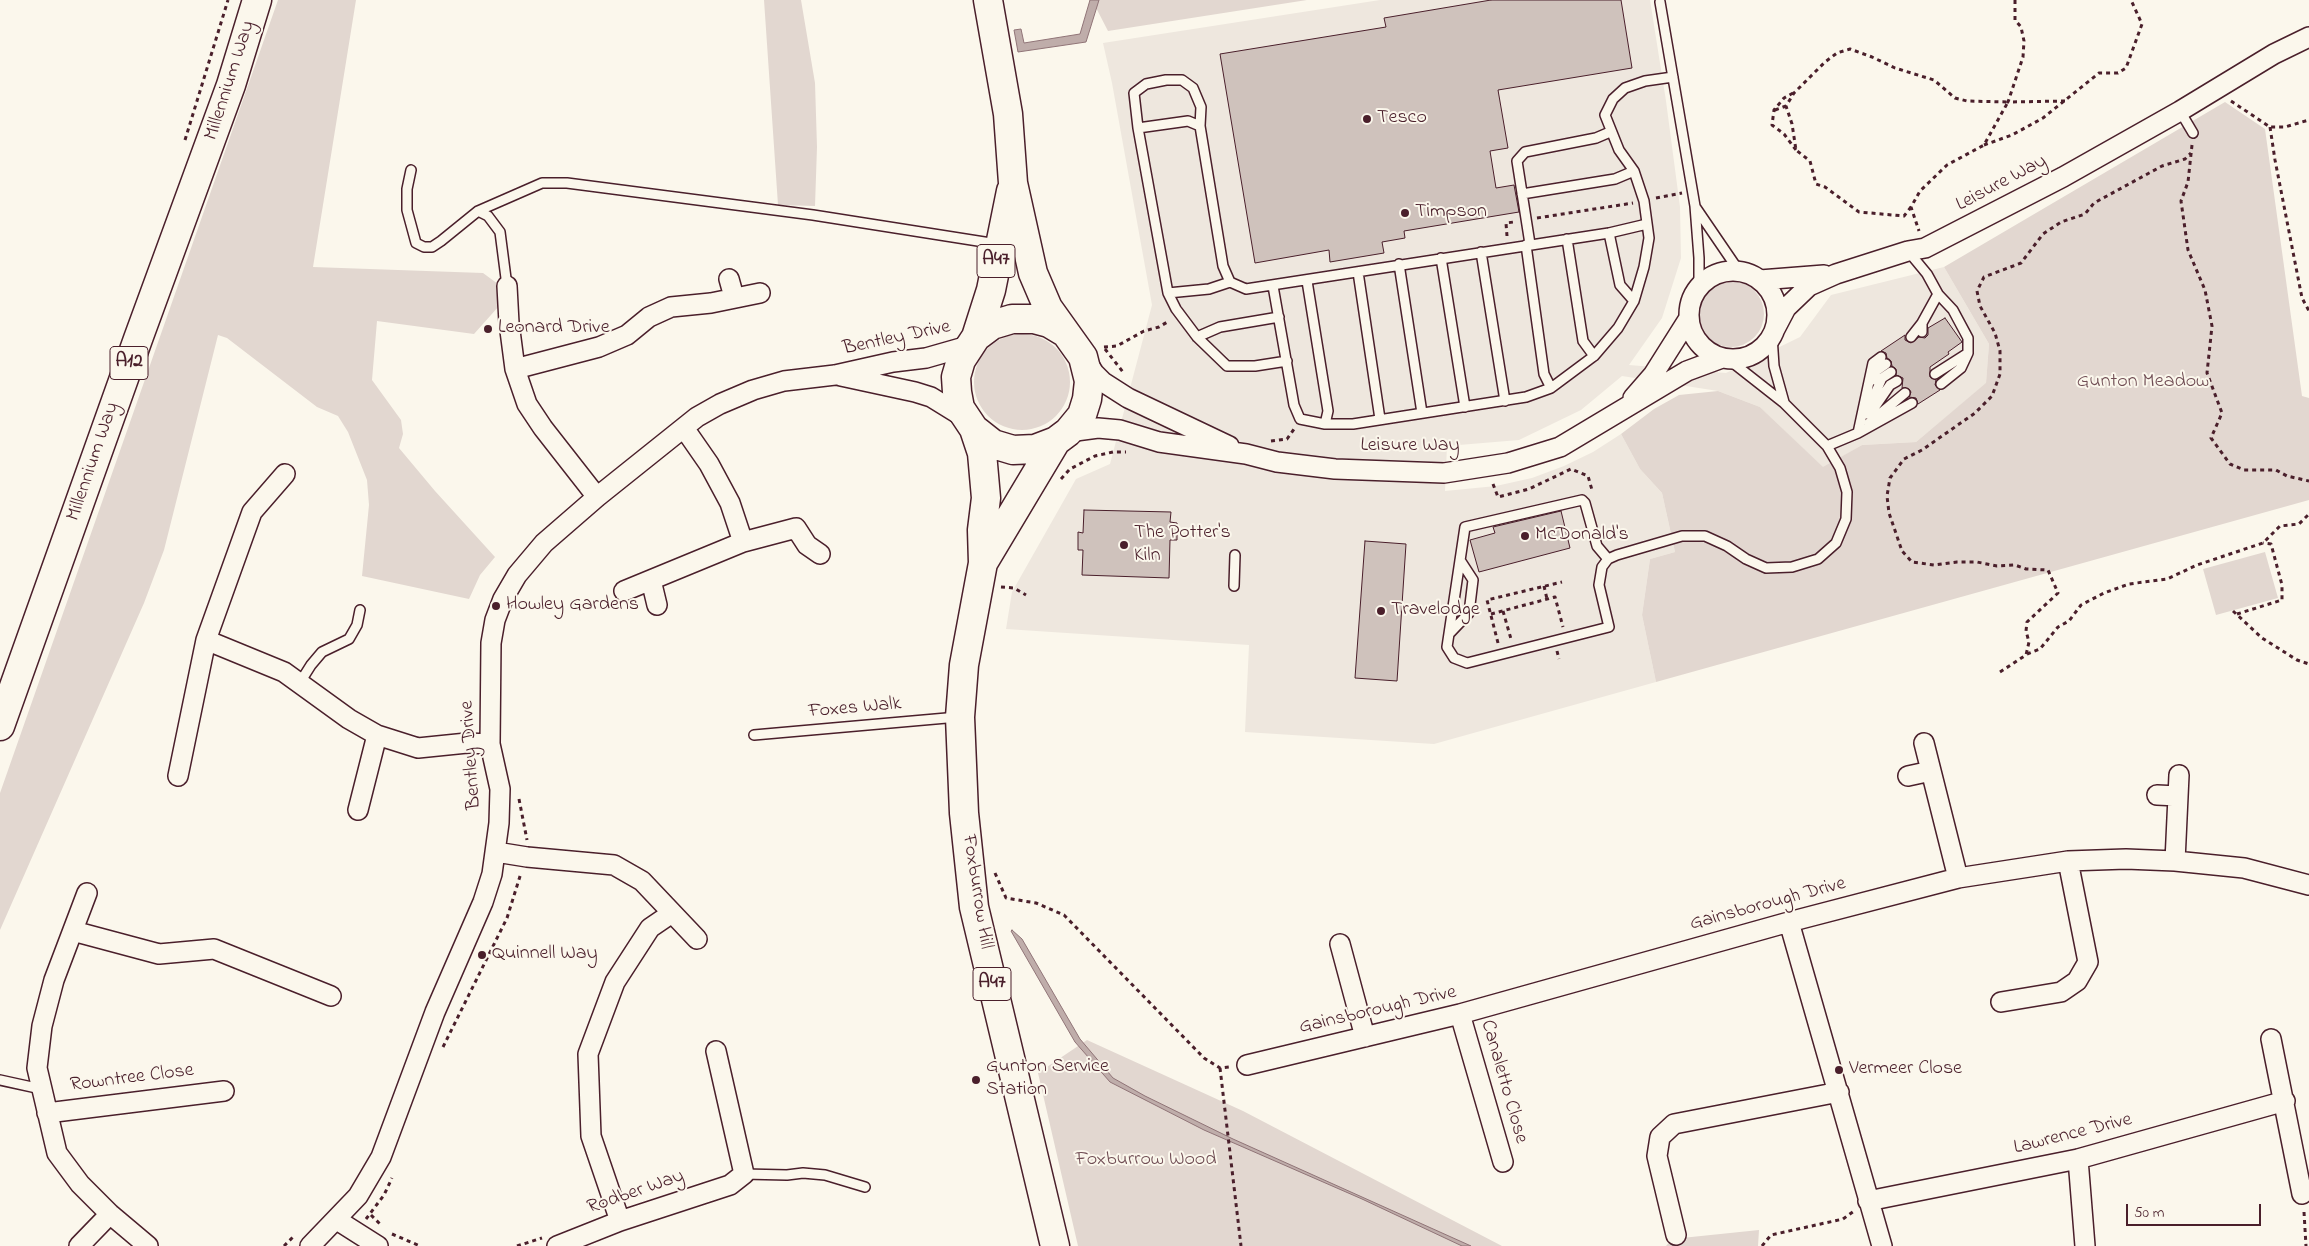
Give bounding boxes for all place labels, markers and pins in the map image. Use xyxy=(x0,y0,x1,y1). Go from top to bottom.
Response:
place label: Tesco xyxy=(1377,107,1427,131)
marker: Tesco xyxy=(1361,113,1373,125)
place label: Timpson xyxy=(1415,201,1487,225)
marker: Timpson xyxy=(1399,207,1411,219)
place label: Leonard Drive xyxy=(498,317,610,341)
marker: Leonard Drive xyxy=(482,323,494,335)
place label: The Potter's Kiln xyxy=(1134,522,1231,569)
place label: McDonald's xyxy=(1535,524,1629,548)
marker: McDonald's xyxy=(1519,530,1531,542)
marker: The Potter's Kiln xyxy=(1118,539,1130,551)
place label: Howley Gardens xyxy=(506,594,639,618)
place label: Travelodge xyxy=(1391,599,1480,623)
marker: Howley Gardens xyxy=(490,600,502,612)
marker: Travelodge xyxy=(1375,605,1387,617)
place label: Quinnell Way xyxy=(492,943,598,967)
marker: Quinnell Way xyxy=(476,949,488,961)
place label: Gunton Service Station xyxy=(986,1056,1109,1103)
place label: Vermeer Close xyxy=(1849,1058,1962,1082)
marker: Vermeer Close xyxy=(1833,1064,1845,1076)
marker: Gunton Service Station xyxy=(970,1074,982,1086)

